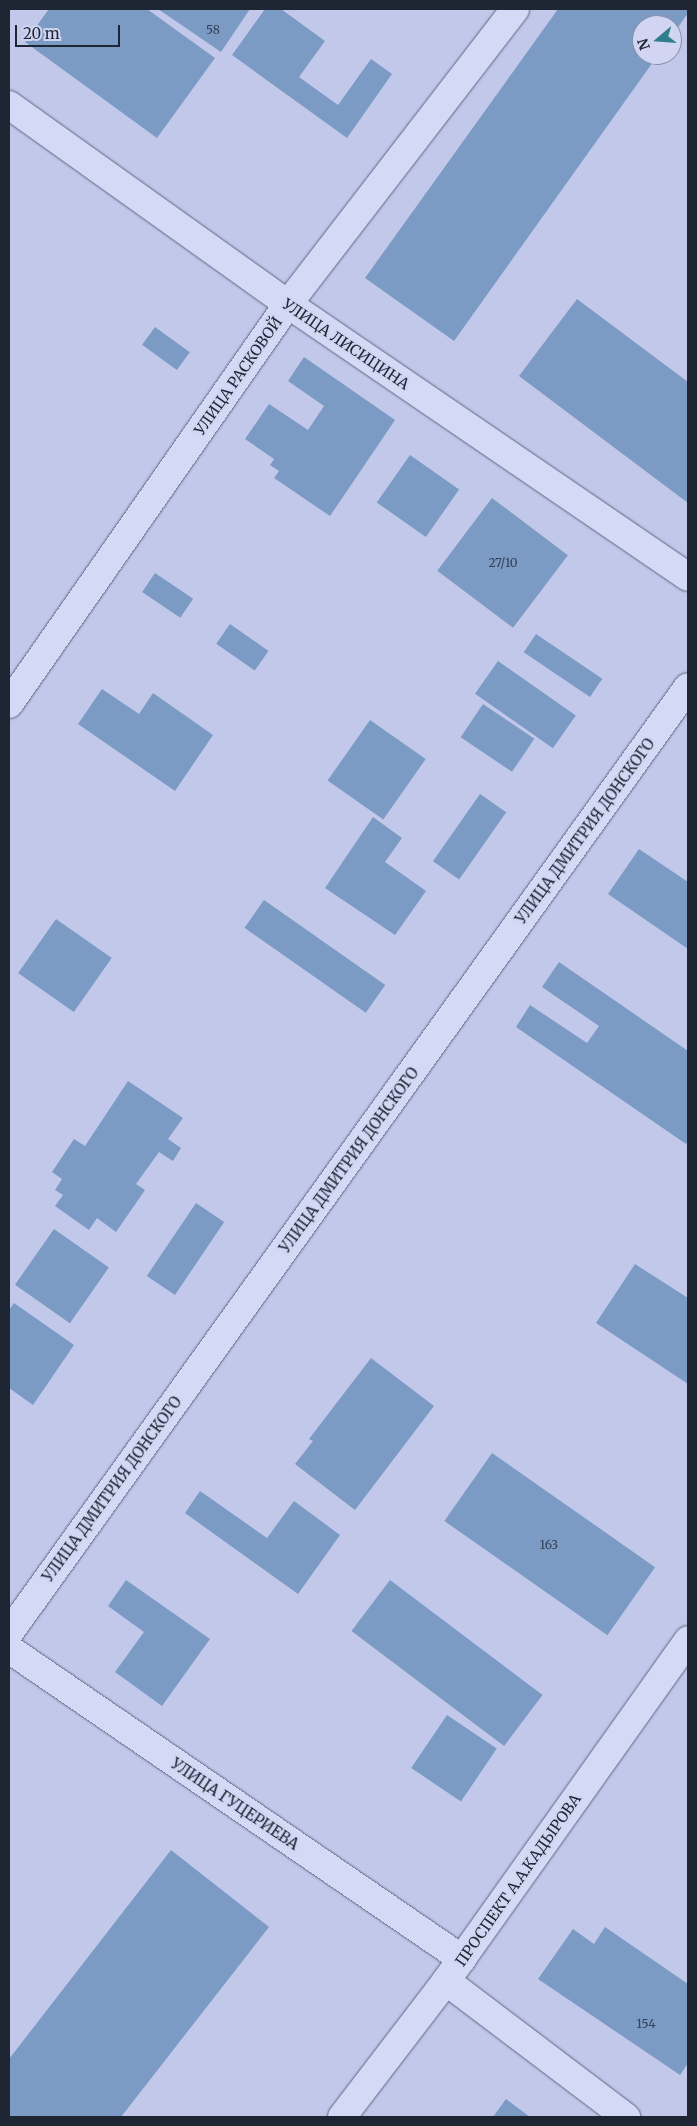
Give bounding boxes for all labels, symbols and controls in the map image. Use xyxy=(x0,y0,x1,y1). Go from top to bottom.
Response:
scale bar xyxy=(18,15,122,47)
north arrow xyxy=(632,15,682,65)
house number: 58 xyxy=(206,23,220,37)
text: 20 m xyxy=(23,24,60,43)
text: N xyxy=(633,36,654,52)
street label: УЛИЦА ЛИСИЦИНА xyxy=(279,295,413,393)
street label: УЛИЦА РАСКОВОЙ xyxy=(190,313,286,439)
house number: 27/10 xyxy=(488,556,518,570)
street label: УЛИЦА ДМИТРИЯ ДОНСКОГО xyxy=(512,735,658,927)
street label: УЛИЦА ДМИТРИЯ ДОНСКОГО xyxy=(276,1064,422,1256)
street label: УЛИЦА ДМИТРИЯ ДОНСКОГО xyxy=(39,1393,185,1585)
house number: 163 xyxy=(540,1538,558,1552)
street label: УЛИЦА ГУЦЕРИЕВА xyxy=(168,1754,302,1854)
street label: ПРОСПЕКТ А.А.КАДЫРОВА xyxy=(452,1790,584,1970)
house number: 154 xyxy=(636,2017,656,2031)

